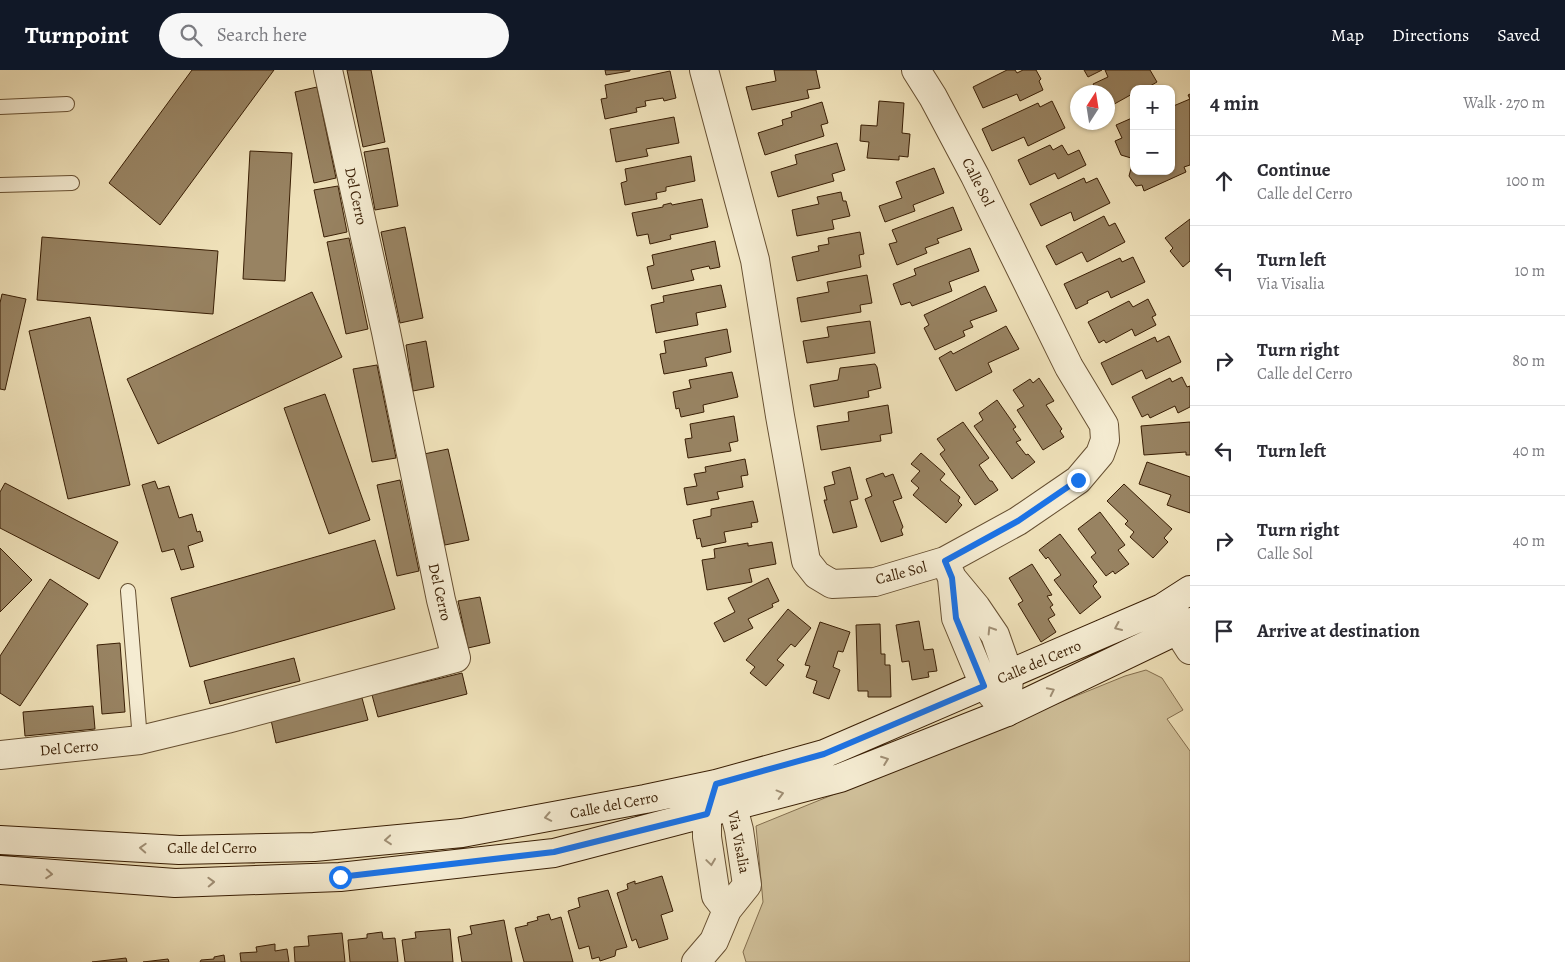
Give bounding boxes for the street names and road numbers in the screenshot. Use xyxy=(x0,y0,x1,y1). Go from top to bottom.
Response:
street label: Calle Sol xyxy=(957,154,999,210)
street label: Del Cerro xyxy=(340,165,372,227)
street label: Calle Sol xyxy=(873,557,929,589)
street label: Del Cerro xyxy=(424,561,456,623)
street label: Calle del Cerro xyxy=(994,635,1084,689)
street label: Del Cerro xyxy=(39,735,99,761)
street label: Calle del Cerro xyxy=(568,787,660,823)
street label: Via Visalia xyxy=(723,808,755,875)
street label: Calle del Cerro xyxy=(167,838,257,858)

